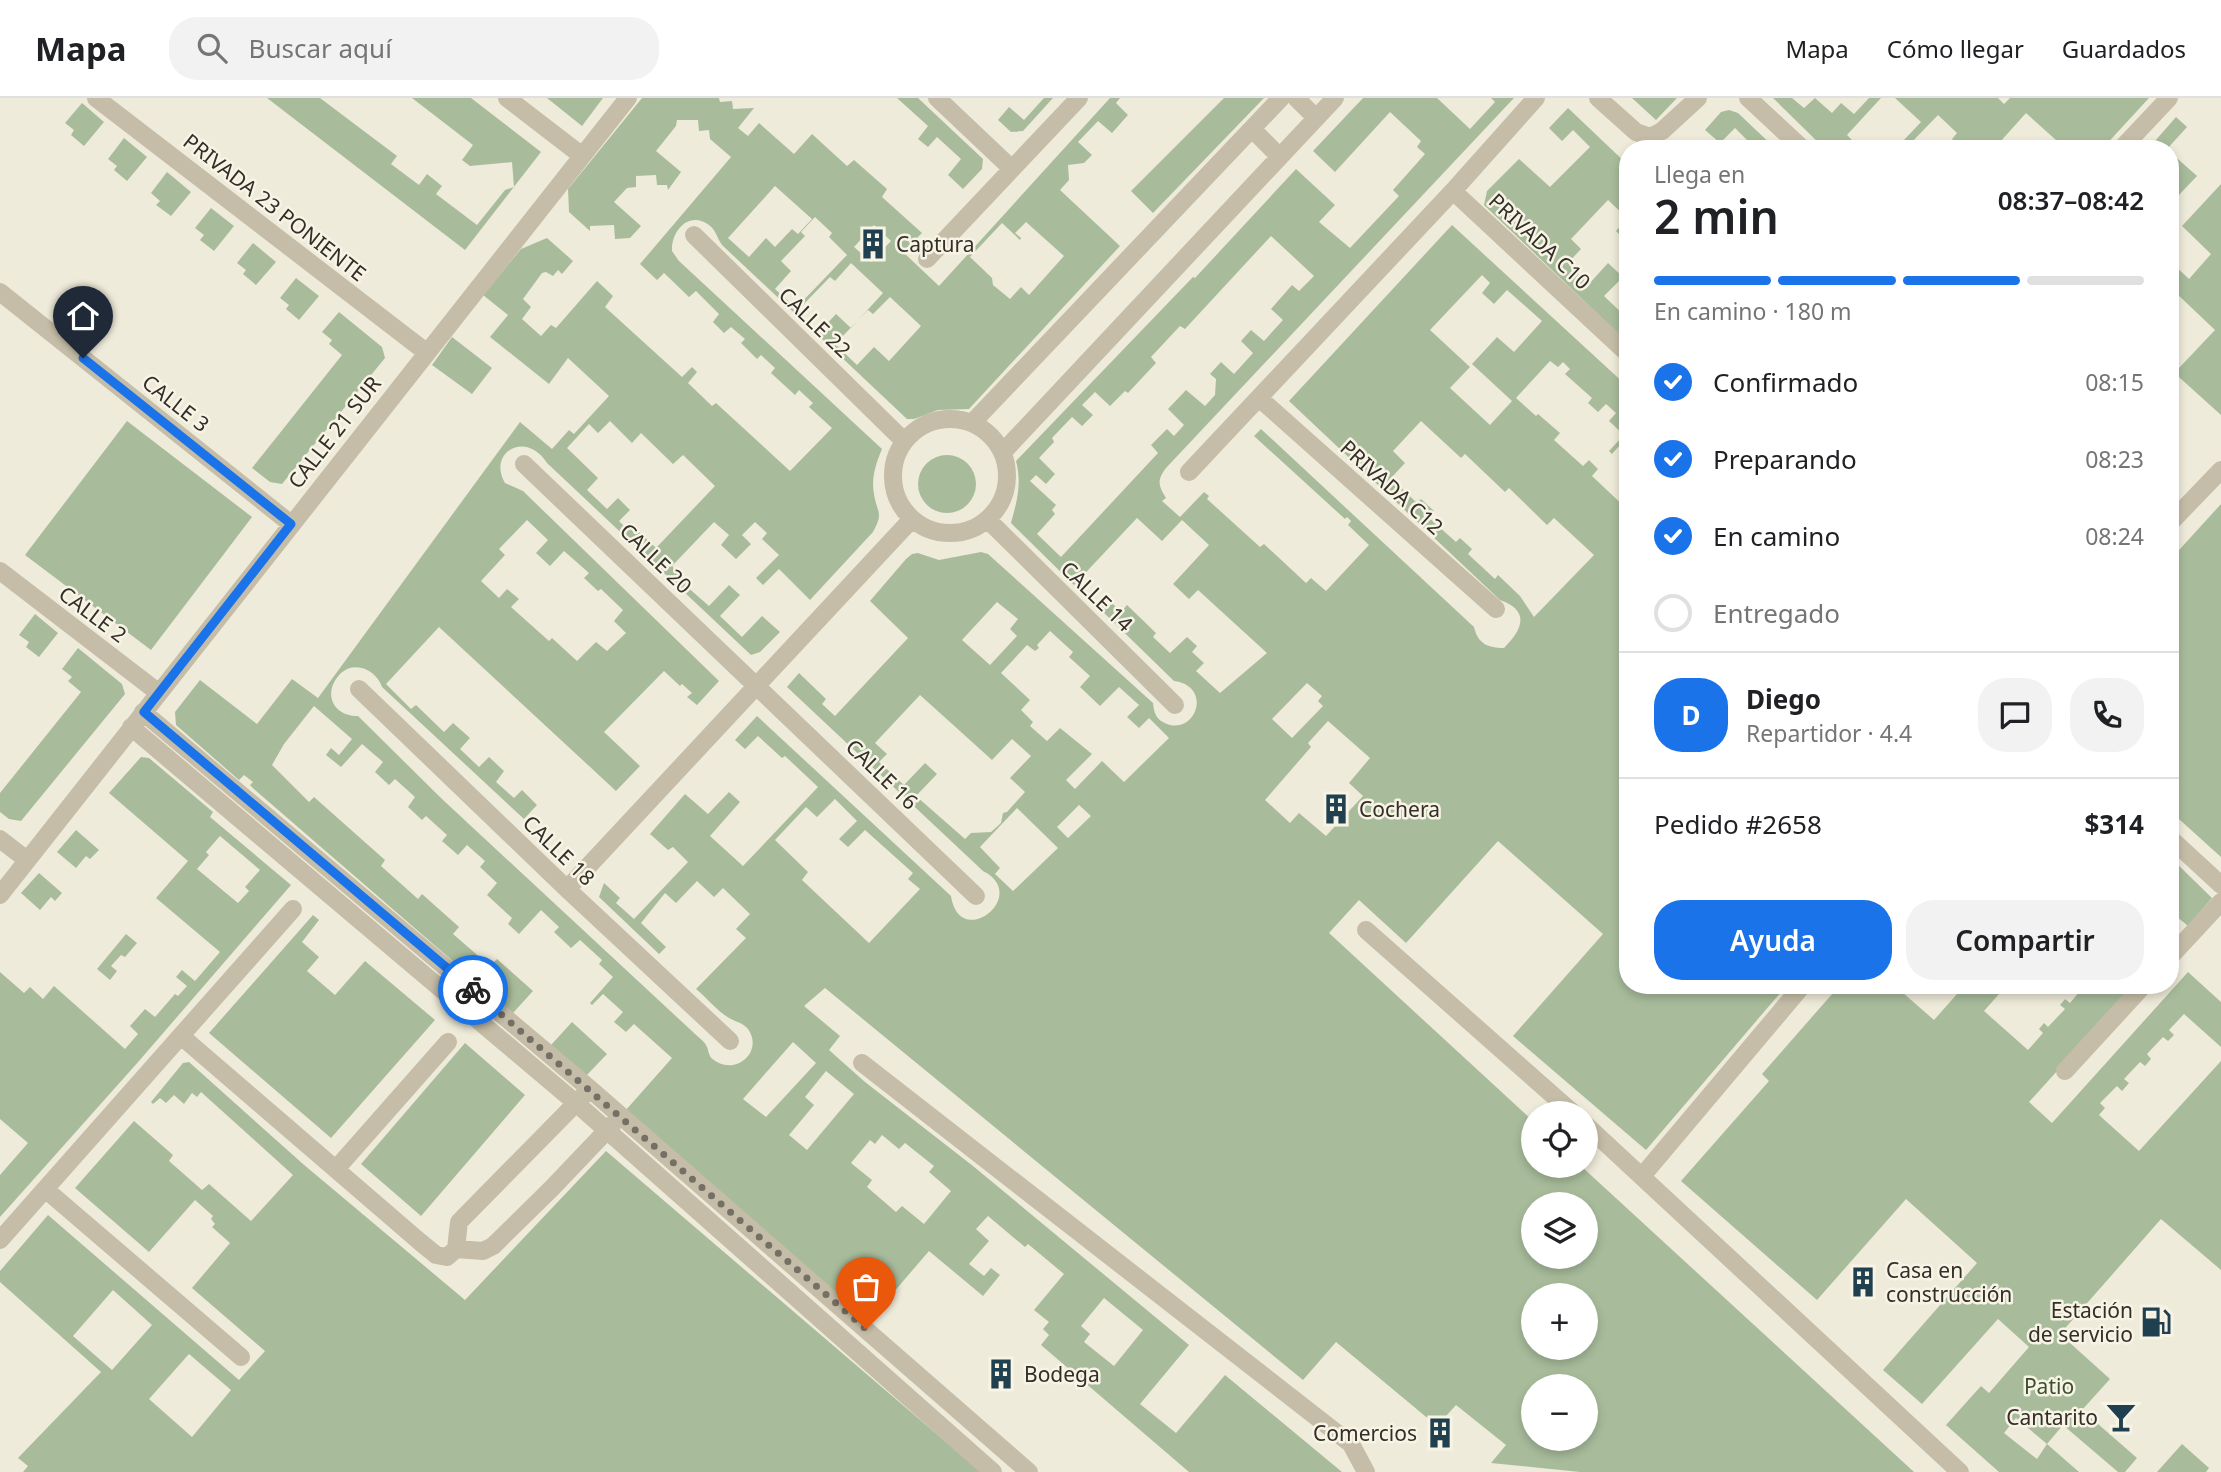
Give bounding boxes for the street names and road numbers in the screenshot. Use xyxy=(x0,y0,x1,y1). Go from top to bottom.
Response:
street label: PRIVADA 23 PONIENTE xyxy=(178,127,372,287)
street label: PRIVADA C10 xyxy=(1483,187,1597,295)
street label: CALLE 22 xyxy=(773,281,857,363)
street label: CALLE 3 xyxy=(137,368,215,438)
street label: CALLE 21 SUR xyxy=(281,370,387,494)
street label: PRIVADA C12 xyxy=(1335,433,1449,541)
street label: CALLE 20 xyxy=(614,517,698,599)
street label: CALLE 14 xyxy=(1055,555,1139,637)
street label: CALLE 2 xyxy=(53,579,133,649)
street label: CALLE 16 xyxy=(840,733,924,815)
street label: CALLE 18 xyxy=(517,809,601,891)

